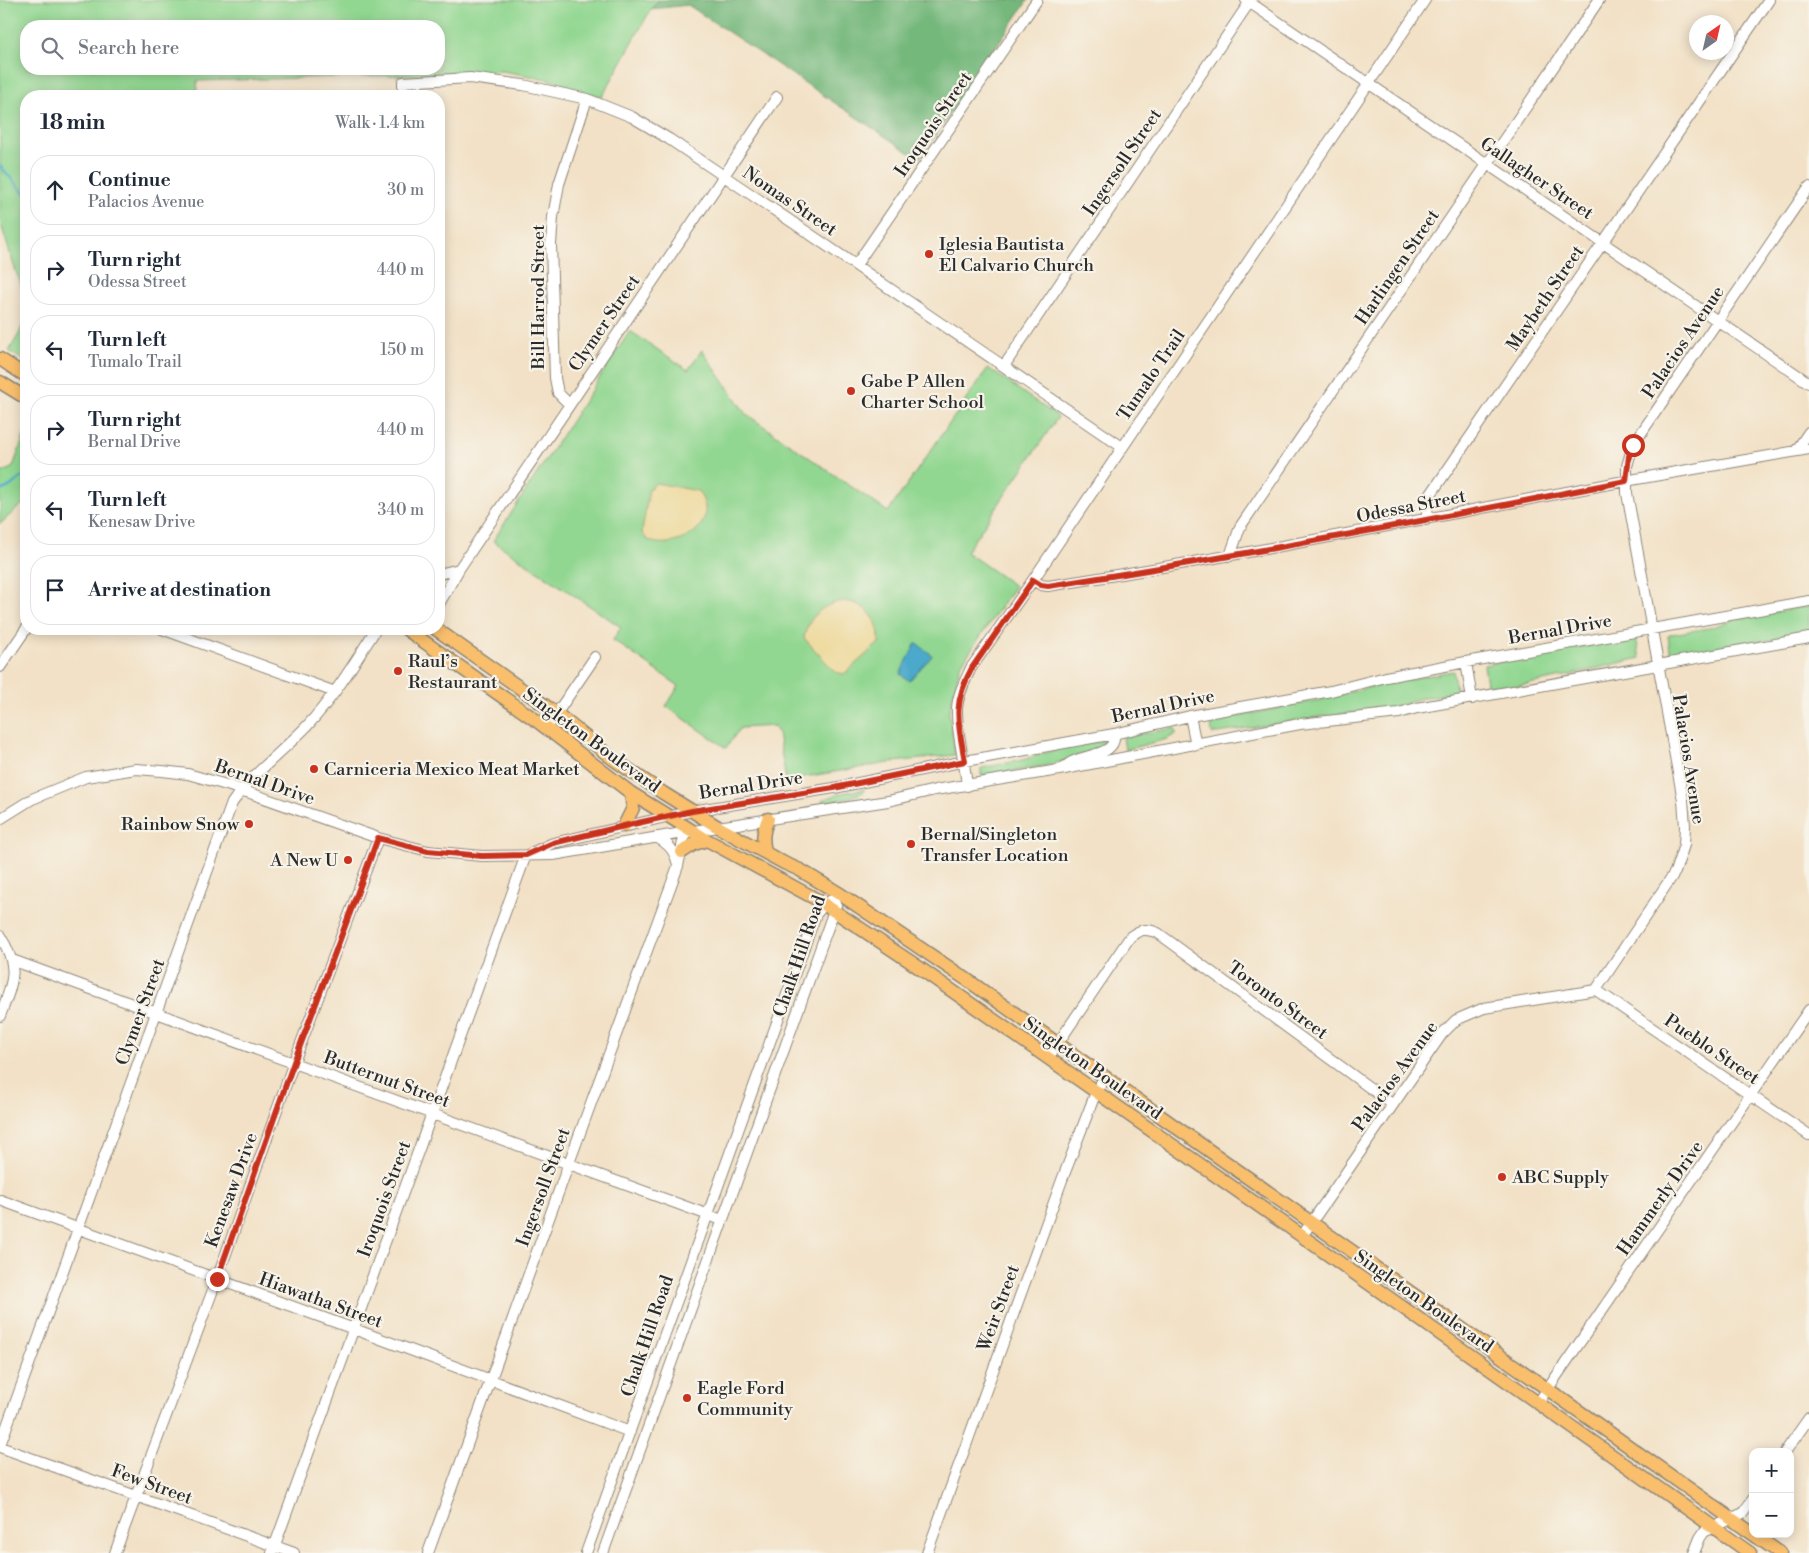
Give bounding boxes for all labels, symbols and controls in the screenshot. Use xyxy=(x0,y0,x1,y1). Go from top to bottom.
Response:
north arrow xyxy=(1689,15,1734,60)
search box xyxy=(20,20,445,75)
icon: search xyxy=(38,34,66,62)
text: Search here xyxy=(78,36,179,60)
street label: Iroquois Street xyxy=(890,67,978,181)
street label: Ingersoll Street xyxy=(1078,104,1167,220)
text: 18 min xyxy=(40,110,105,136)
text: Walk · 1.4 km xyxy=(335,113,425,133)
street label: Gallagher Street xyxy=(1476,132,1598,225)
street label: Nomas Street xyxy=(738,162,842,242)
text: Continue xyxy=(88,168,171,192)
icon: ahead xyxy=(41,176,69,204)
text: 30 m xyxy=(387,180,424,200)
text: Palacios Avenue xyxy=(88,192,204,212)
street label: Harlingen Street xyxy=(1350,205,1445,329)
street label: Bill Harrod Street xyxy=(527,224,550,371)
place label: Iglesia Bautista El Calvario Church xyxy=(939,233,1094,277)
street label: Maybeth Street xyxy=(1502,240,1590,356)
text: Turn right xyxy=(88,248,181,272)
marker: Iglesia Bautista El Calvario Church xyxy=(923,248,935,260)
icon: right xyxy=(41,256,69,284)
text: 440 m xyxy=(377,260,424,280)
street label: Clymer Street xyxy=(564,270,646,376)
text: Odessa Street xyxy=(88,272,187,292)
street label: Palacios Avenue xyxy=(1637,282,1730,403)
street label: Tumalo Trail xyxy=(1112,325,1191,425)
text: Turn left xyxy=(88,328,167,352)
icon: left xyxy=(41,336,69,364)
text: 150 m xyxy=(380,340,424,360)
text: Tumalo Trail xyxy=(88,352,182,372)
place label: Gabe P Allen Charter School xyxy=(861,370,985,414)
marker: Gabe P Allen Charter School xyxy=(845,385,857,397)
text: Turn right xyxy=(88,408,181,432)
icon: right xyxy=(41,416,69,444)
text: 440 m xyxy=(377,420,424,440)
text: Bernal Drive xyxy=(88,432,181,452)
route start xyxy=(1622,434,1645,457)
street label: Odessa Street xyxy=(1354,485,1468,528)
text: Turn left xyxy=(88,488,167,512)
icon: left xyxy=(41,496,69,524)
text: 340 m xyxy=(377,500,424,520)
text: Kenesaw Drive xyxy=(88,512,195,532)
icon: arrive xyxy=(41,576,69,604)
text: Arrive at destination xyxy=(88,578,271,602)
street label: Bernal Drive xyxy=(1506,609,1614,650)
place label: Raul’s Restaurant xyxy=(408,650,498,694)
marker: Raul’s Restaurant xyxy=(392,665,404,677)
street label: Singleton Boulevard xyxy=(518,683,666,799)
street label: Bernal Drive xyxy=(1109,684,1217,729)
street label: Palacios Avenue xyxy=(1667,693,1710,826)
street label: Bernal Drive xyxy=(211,754,318,810)
place label: Carniceria Mexico Meat Market xyxy=(324,758,580,781)
marker: Carniceria Mexico Meat Market xyxy=(308,763,320,775)
street label: Bernal Drive xyxy=(697,766,804,805)
place label: Rainbow Snow xyxy=(121,813,240,836)
marker: Rainbow Snow xyxy=(243,818,255,830)
place label: Bernal/Singleton Transfer Location xyxy=(920,823,1069,867)
marker: Bernal/Singleton Transfer Location xyxy=(905,838,917,850)
place label: A New U xyxy=(269,849,339,872)
marker: A New U xyxy=(342,854,354,866)
street label: Chalk Hill Road xyxy=(768,892,831,1020)
street label: Clymer Street xyxy=(111,955,171,1069)
street label: Toronto Street xyxy=(1223,956,1333,1045)
street label: Pueblo Street xyxy=(1660,1009,1764,1090)
street label: Singleton Boulevard xyxy=(1019,1012,1167,1126)
street label: Palacios Avenue xyxy=(1348,1017,1443,1136)
street label: Butternut Street xyxy=(320,1046,454,1113)
street label: Ingersoll Street xyxy=(511,1124,576,1250)
street label: Kenesaw Drive xyxy=(200,1129,263,1251)
street label: Hammerly Drive xyxy=(1612,1136,1709,1260)
street label: Iroquois Street xyxy=(353,1137,416,1261)
place label: ABC Supply xyxy=(1511,1166,1609,1189)
marker: ABC Supply xyxy=(1496,1171,1508,1183)
street label: Singleton Boulevard xyxy=(1350,1245,1498,1359)
street label: Weir Street xyxy=(972,1261,1025,1356)
street label: Hiawatha Street xyxy=(256,1267,386,1334)
route end xyxy=(206,1268,229,1291)
street label: Chalk Hill Road xyxy=(616,1272,679,1400)
place label: Eagle Ford Community xyxy=(697,1377,793,1421)
marker: Eagle Ford Community xyxy=(681,1392,693,1404)
map controls xyxy=(1749,1448,1794,1538)
button: + xyxy=(1749,1448,1794,1493)
street label: Few Street xyxy=(108,1459,196,1510)
button: − xyxy=(1749,1493,1794,1538)

